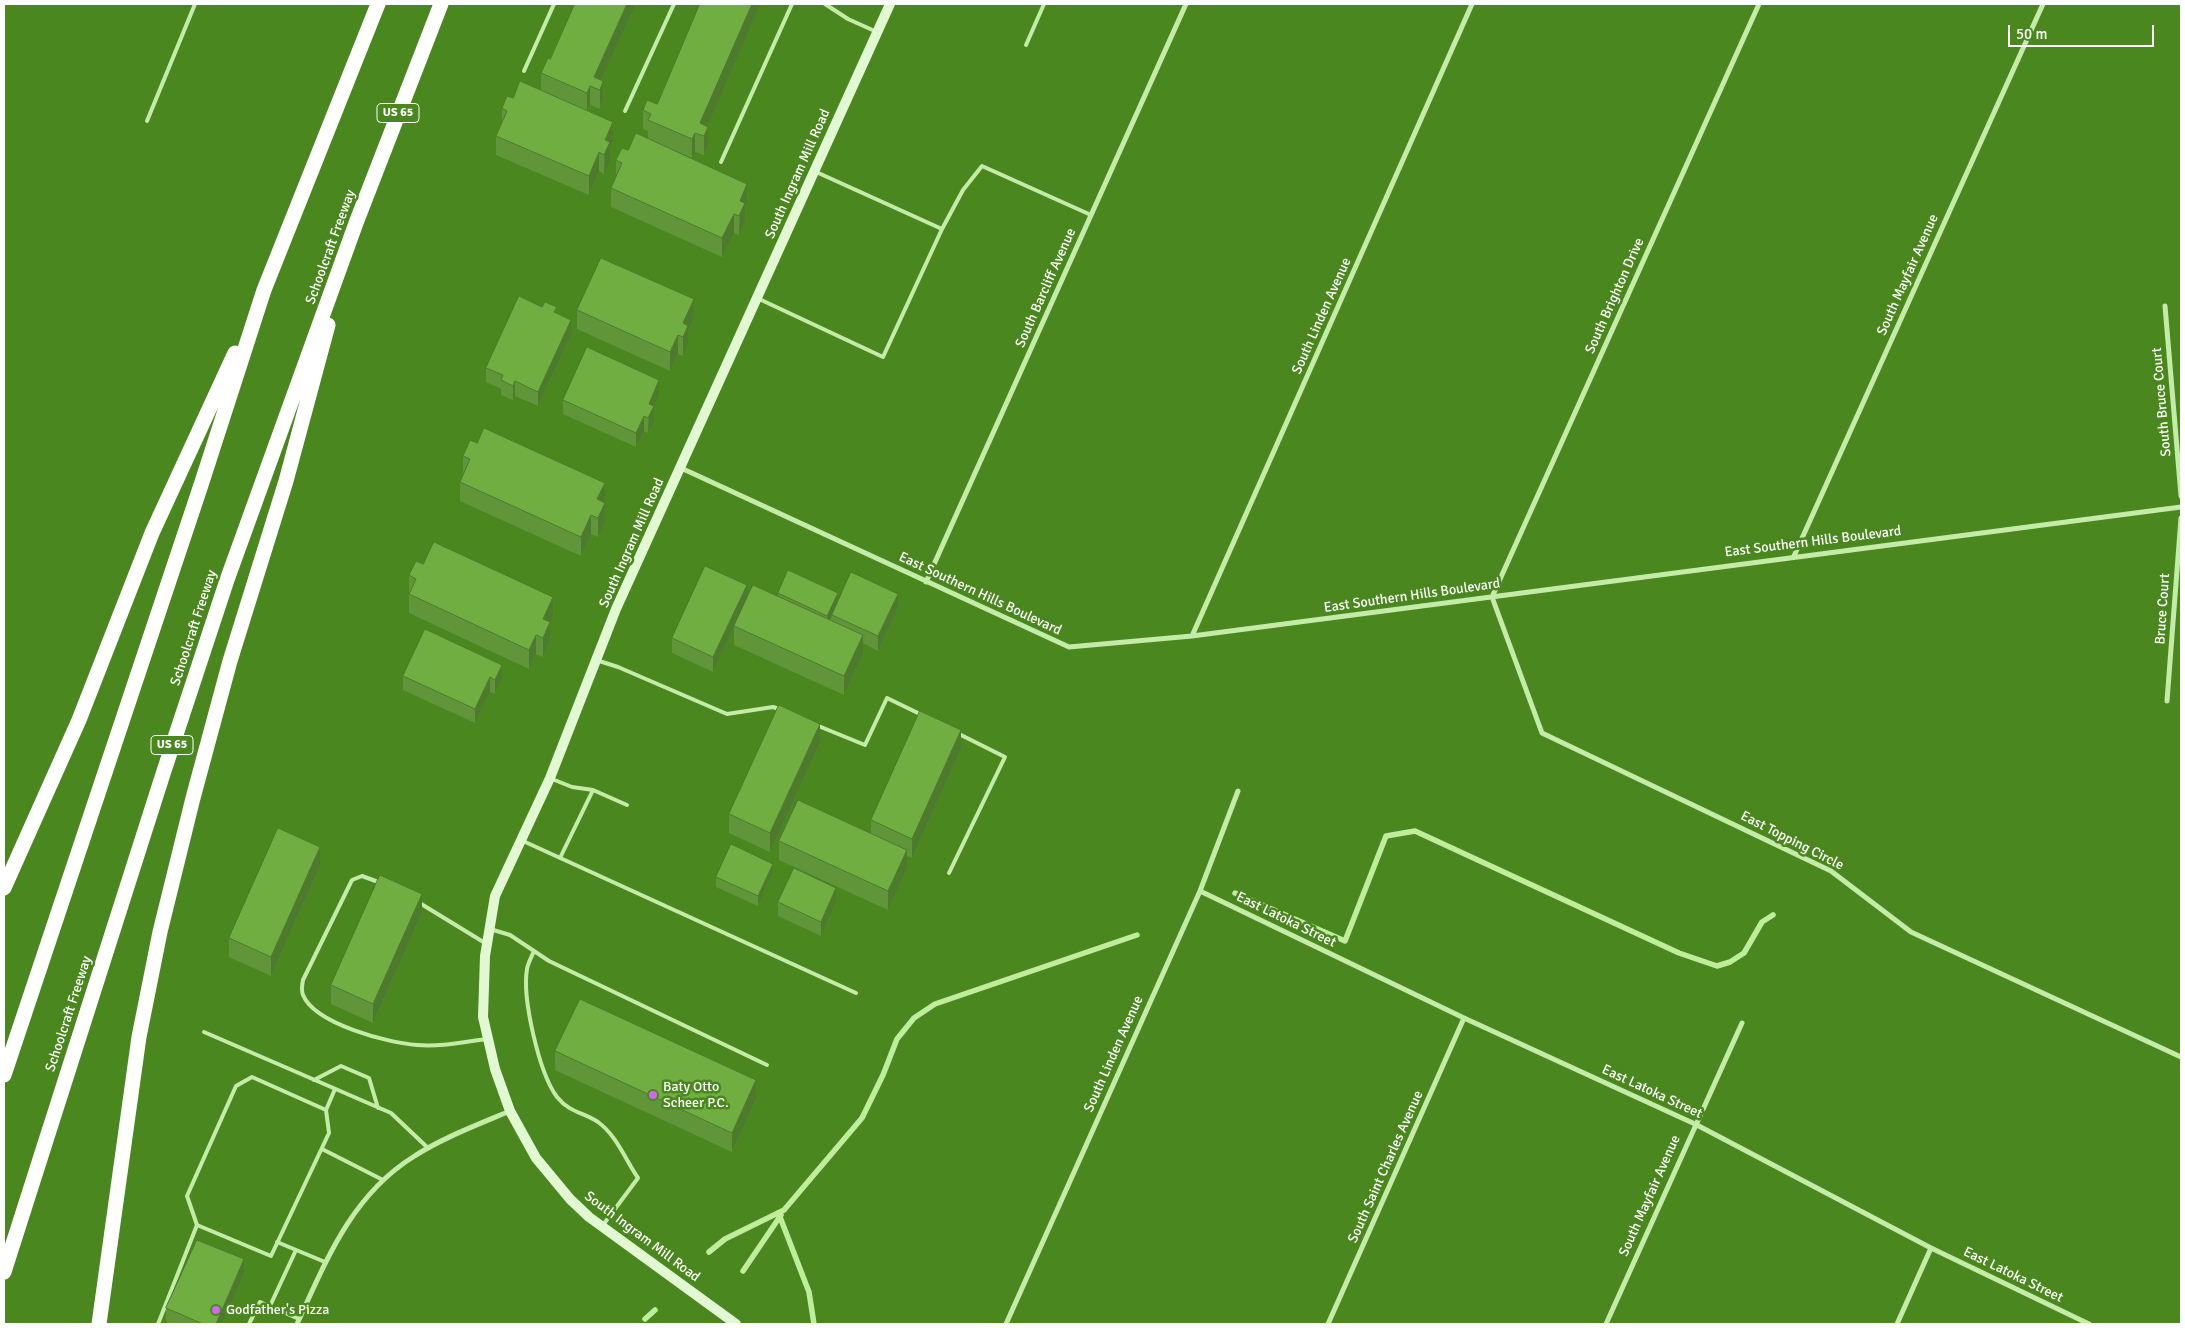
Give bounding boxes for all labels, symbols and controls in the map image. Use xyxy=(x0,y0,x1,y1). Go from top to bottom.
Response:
scale bar xyxy=(2010,15,2156,47)
text: 50 m xyxy=(2016,25,2047,43)
road number: US 65 xyxy=(377,104,419,122)
street label: South Ingram Mill Road xyxy=(762,107,834,241)
street label: Schoolcraft Freeway xyxy=(302,187,360,307)
street label: South Mayfair Avenue xyxy=(1874,212,1942,338)
street label: South Barcliff Avenue xyxy=(1012,226,1080,350)
street label: South Brighton Drive xyxy=(1582,236,1648,356)
street label: South Linden Avenue xyxy=(1289,255,1355,377)
street label: South Bruce Court xyxy=(2149,347,2175,457)
street label: South Ingram Mill Road xyxy=(596,476,668,610)
street label: East Southern Hills Boulevard xyxy=(1724,523,1902,561)
street label: East Southern Hills Boulevard xyxy=(896,549,1064,639)
street label: Schoolcraft Freeway xyxy=(167,568,221,688)
street label: Bruce Court xyxy=(2152,573,2174,645)
street label: East Southern Hills Boulevard xyxy=(1323,575,1501,617)
road number: US 65 xyxy=(151,736,193,754)
street label: East Topping Circle xyxy=(1738,808,1846,874)
street label: East Latoka Street xyxy=(1233,889,1339,951)
street label: Schoolcraft Freeway xyxy=(42,954,96,1074)
street label: South Linden Avenue xyxy=(1081,993,1147,1115)
street label: East Latoka Street xyxy=(1599,1061,1705,1123)
place label: Baty Otto Scheer P.C. xyxy=(663,1079,729,1112)
street label: South Saint Charles Avenue xyxy=(1345,1088,1427,1246)
marker: Baty Otto Scheer P.C. xyxy=(647,1089,659,1101)
street label: South Mayfair Avenue xyxy=(1616,1133,1684,1259)
street label: South Ingram Mill Road xyxy=(581,1188,703,1286)
street label: East Latoka Street xyxy=(1960,1244,2066,1306)
place label: Godfather's Pizza xyxy=(226,1302,329,1318)
marker: Godfather's Pizza xyxy=(210,1304,222,1316)

